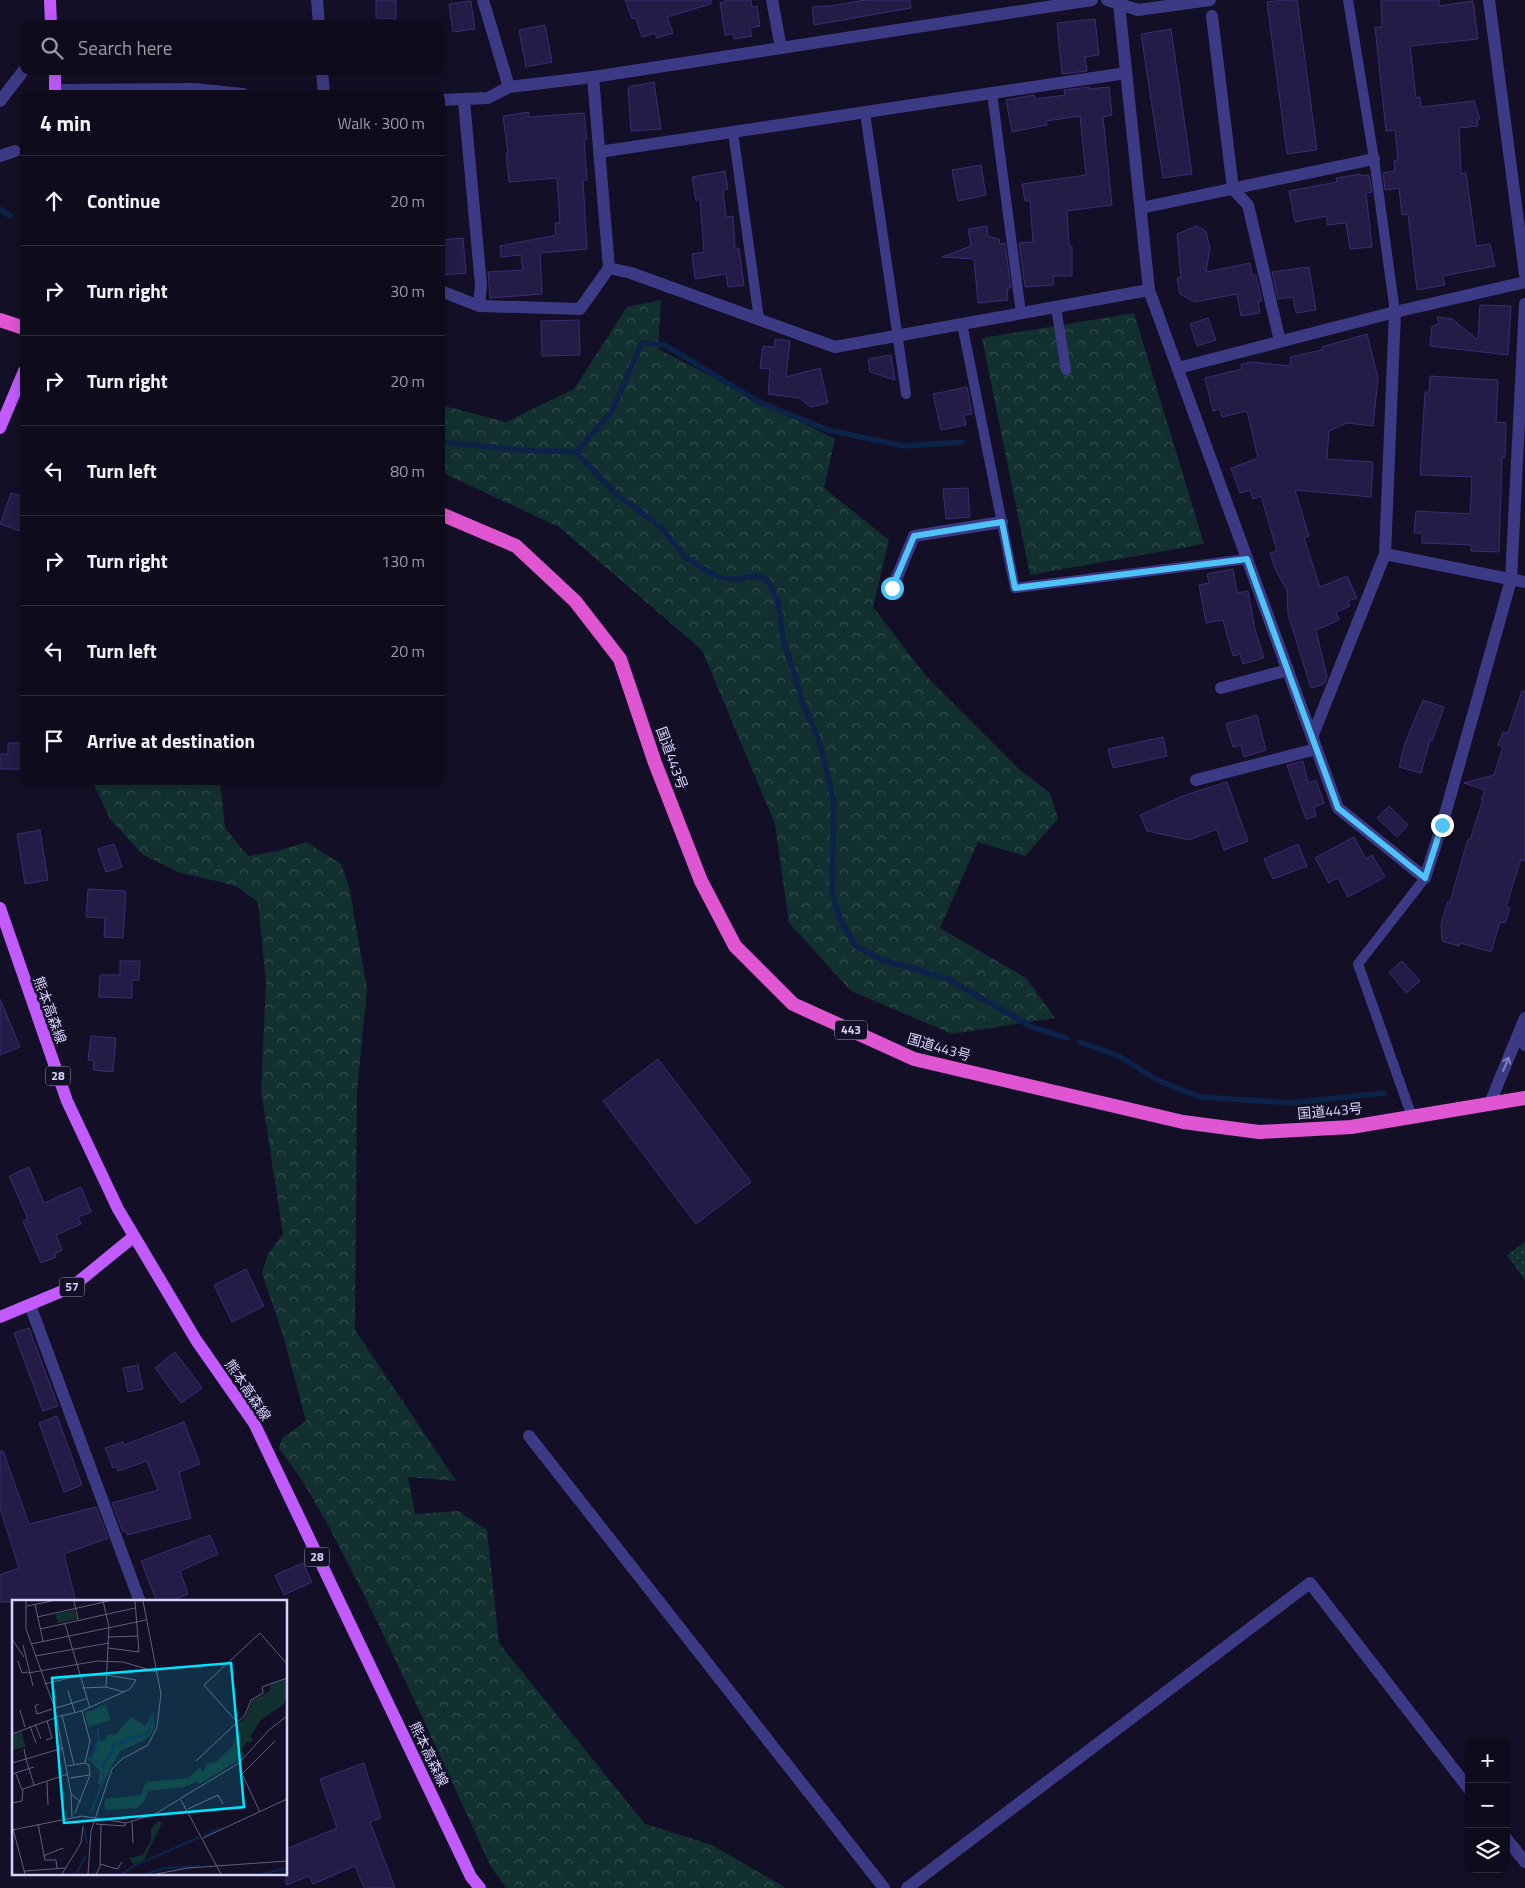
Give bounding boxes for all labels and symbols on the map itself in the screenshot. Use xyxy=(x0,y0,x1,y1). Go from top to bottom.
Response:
route start xyxy=(881,577,904,600)
street label: 国道443号 xyxy=(651,723,694,792)
route end xyxy=(1431,814,1454,837)
street label: 熊本高森線 xyxy=(29,973,72,1046)
road number: 443 xyxy=(835,1020,867,1040)
street label: 国道443号 xyxy=(905,1027,974,1066)
one-way arrow xyxy=(1502,1057,1511,1072)
road number: 28 xyxy=(46,1066,70,1086)
street label: 国道443号 xyxy=(1296,1097,1364,1124)
road number: 57 xyxy=(60,1277,84,1296)
street label: 熊本高森線 xyxy=(220,1355,277,1425)
road number: 28 xyxy=(304,1548,330,1566)
inset map xyxy=(12,1600,288,1876)
street label: 熊本高森線 xyxy=(405,1718,454,1790)

